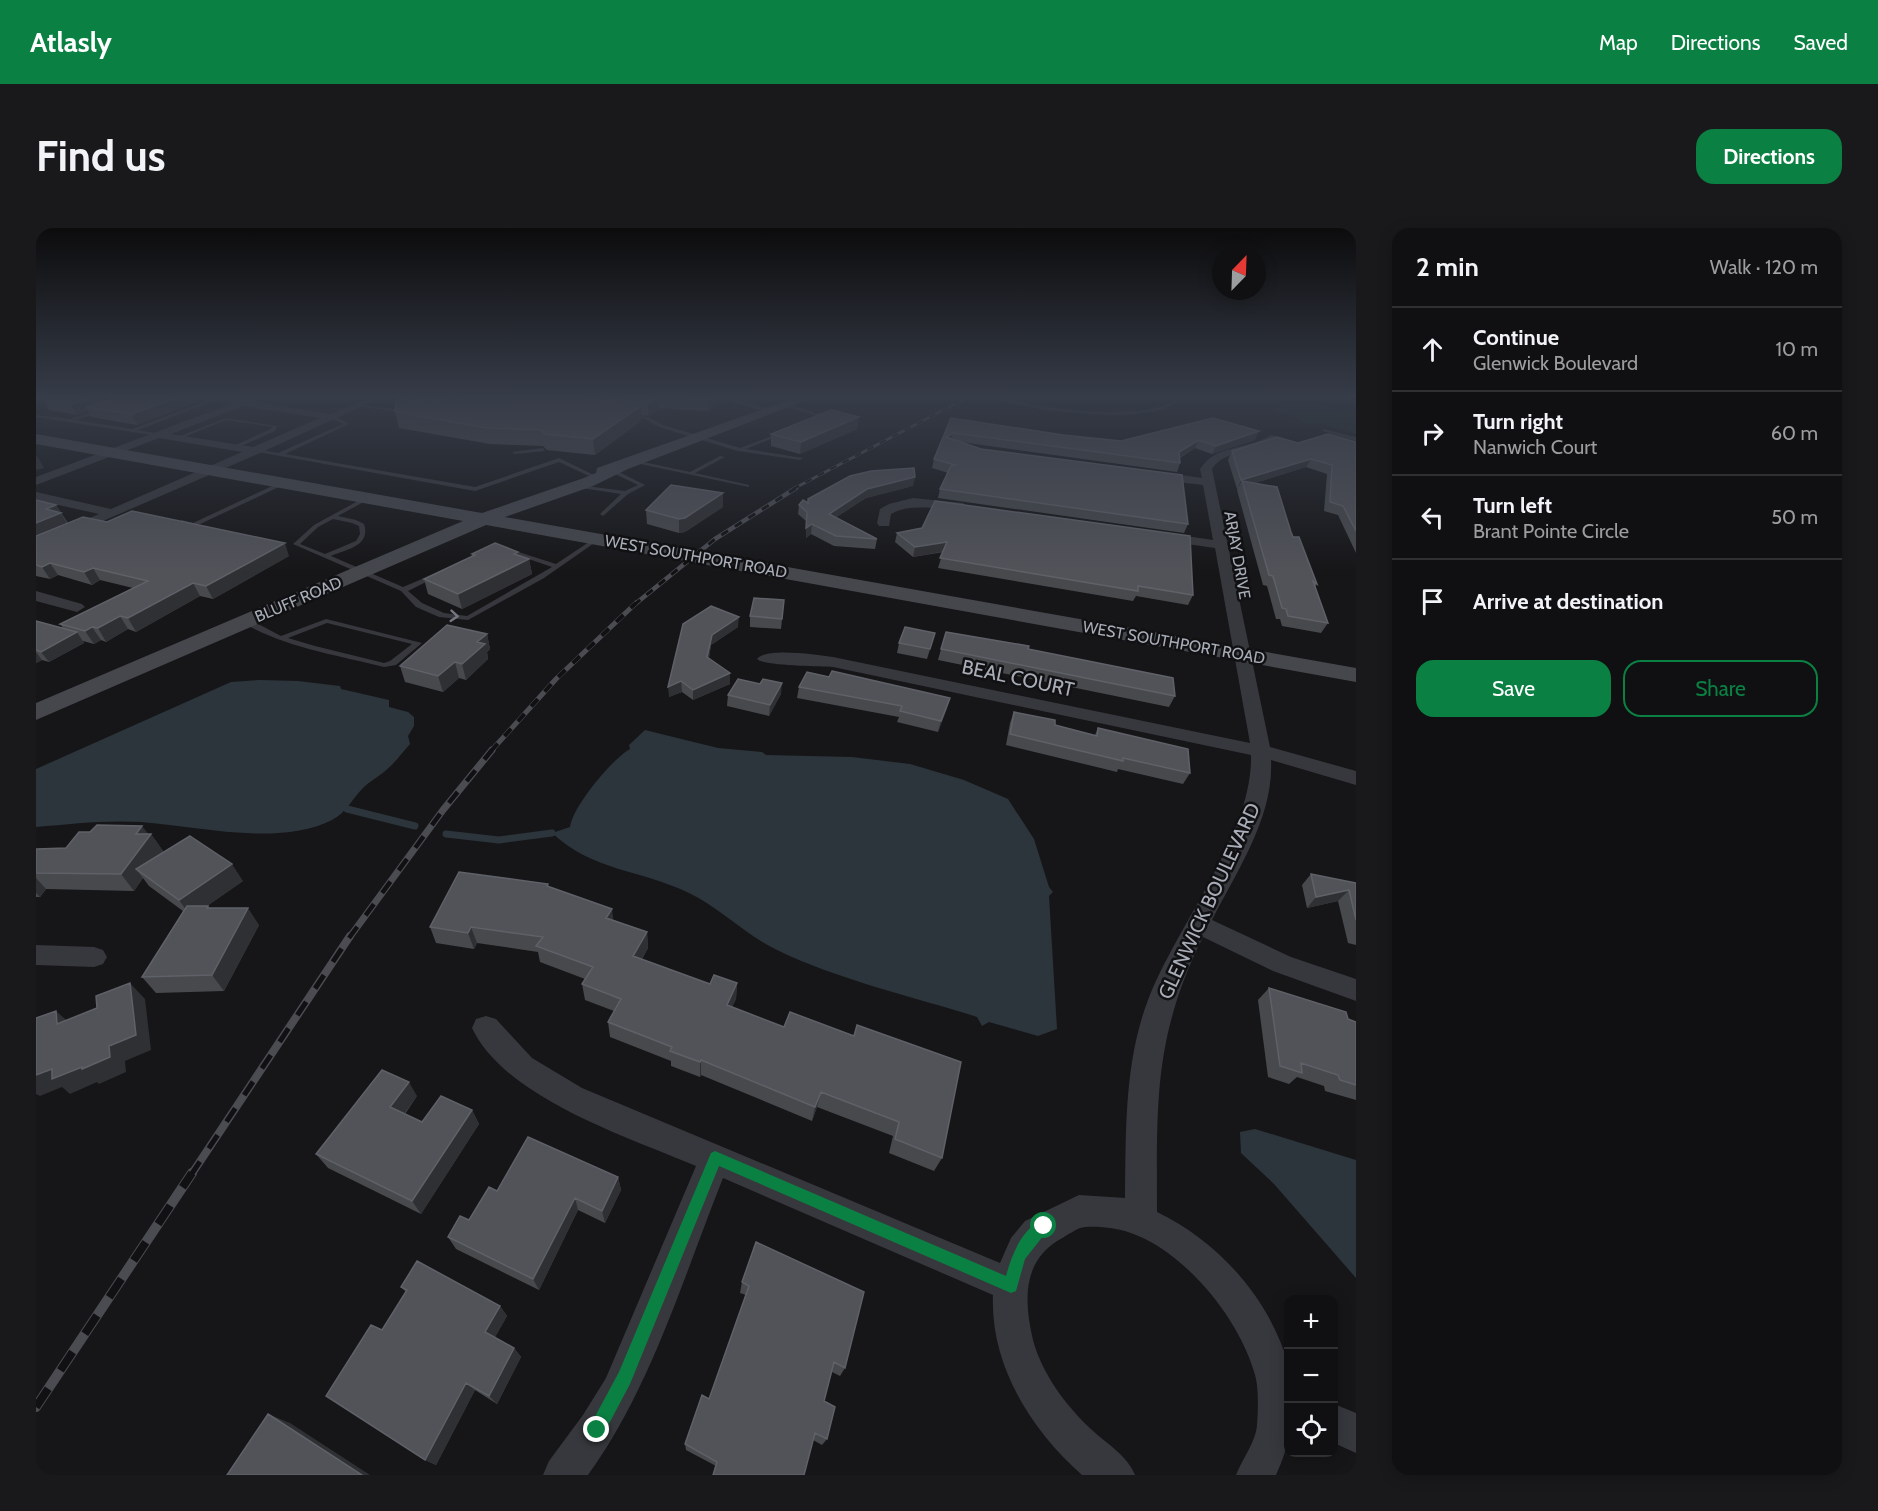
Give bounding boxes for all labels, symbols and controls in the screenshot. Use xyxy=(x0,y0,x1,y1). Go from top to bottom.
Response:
text: Atlasly xyxy=(30,25,112,59)
text: Map xyxy=(1599,30,1638,55)
text: Directions xyxy=(1671,30,1760,55)
text: Saved xyxy=(1793,30,1848,55)
button: Directions xyxy=(1696,129,1842,184)
text: Find us xyxy=(36,130,165,182)
north arrow xyxy=(1212,246,1266,300)
text: 2 min xyxy=(1416,251,1479,283)
text: Walk · 120 m xyxy=(1710,255,1818,279)
text: Continue xyxy=(1473,324,1559,351)
icon: ahead xyxy=(1416,333,1449,366)
text: 10 m xyxy=(1775,337,1818,361)
text: Glenwick Boulevard xyxy=(1473,351,1638,375)
text: Turn right xyxy=(1473,408,1563,435)
icon: right xyxy=(1416,417,1449,450)
text: 60 m xyxy=(1771,421,1818,445)
text: Nanwich Court xyxy=(1473,435,1597,459)
text: Turn left xyxy=(1473,492,1552,519)
icon: left xyxy=(1416,501,1449,534)
text: 50 m xyxy=(1771,505,1818,529)
street label: ARJAY DRIVE xyxy=(1220,510,1255,601)
text: Brant Pointe Circle xyxy=(1473,519,1629,543)
street label: WEST SOUTHPORT ROAD xyxy=(603,531,789,582)
street label: BLUFF ROAD xyxy=(252,573,344,626)
icon: arrive xyxy=(1416,585,1449,618)
text: Arrive at destination xyxy=(1473,588,1663,615)
one-way arrow xyxy=(449,610,458,623)
street label: WEST SOUTHPORT ROAD xyxy=(1081,617,1267,668)
street label: BEAL COURT xyxy=(960,654,1077,702)
button: Save xyxy=(1416,660,1611,717)
button: Share xyxy=(1623,660,1818,717)
street label: GLENWICK BOULEVARD xyxy=(1153,799,1265,1003)
route start xyxy=(1030,1212,1056,1238)
map controls xyxy=(1284,1295,1338,1457)
button: + xyxy=(1284,1295,1338,1349)
button: − xyxy=(1284,1349,1338,1403)
button: locate xyxy=(1284,1403,1338,1457)
route end xyxy=(583,1416,609,1442)

